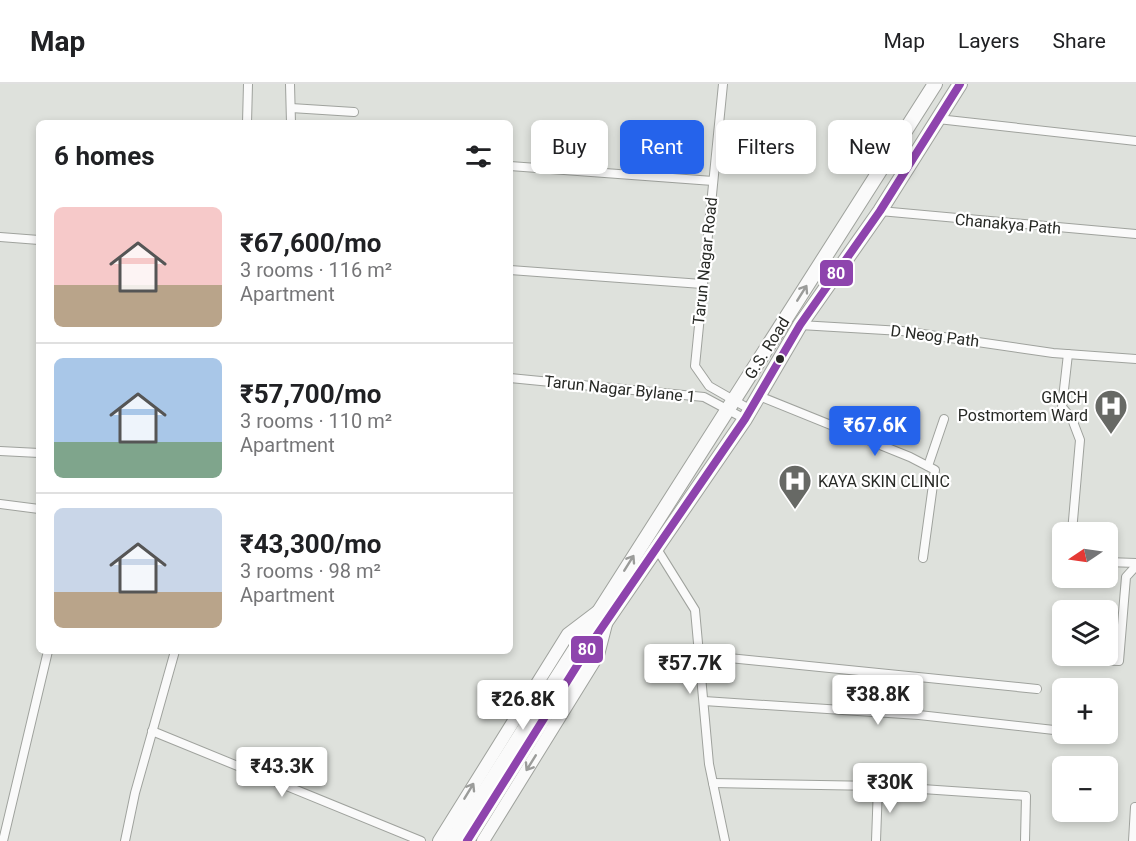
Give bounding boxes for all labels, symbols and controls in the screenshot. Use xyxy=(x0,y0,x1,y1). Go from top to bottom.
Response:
text: Map xyxy=(30,25,85,58)
text: Map xyxy=(883,29,925,53)
text: Layers xyxy=(958,29,1019,53)
text: Share xyxy=(1052,29,1106,53)
chip: Buy xyxy=(531,120,608,174)
chip: Rent xyxy=(620,120,704,174)
chip: Filters xyxy=(716,120,816,174)
chip: New xyxy=(828,120,912,174)
icon: filters xyxy=(462,140,495,173)
text: 6 homes xyxy=(54,141,155,171)
street label: Tarun Nagar Road xyxy=(689,196,721,326)
street label: Chanakya Path xyxy=(954,210,1062,238)
text: ₹67,600/mo xyxy=(240,228,382,258)
icon: home xyxy=(102,231,174,303)
text: 3 rooms · 116 m² xyxy=(240,258,392,282)
line badge: 80 xyxy=(819,259,854,287)
text: 80 xyxy=(827,264,845,283)
text: Apartment xyxy=(240,282,335,306)
one-way arrow xyxy=(796,285,808,301)
street label: G.S. Road xyxy=(741,313,793,383)
street label: D Neog Path xyxy=(890,321,980,351)
unlabelled marker xyxy=(774,353,786,365)
street label: Tarun Nagar Bylane 1 xyxy=(543,372,697,406)
text: ₹57,700/mo xyxy=(240,379,382,409)
icon: home xyxy=(102,382,174,454)
place label: GMCH Postmortem Ward xyxy=(958,388,1088,425)
hospital icon: GMCH Postmortem Ward xyxy=(1093,388,1129,435)
pin: ₹67.6K xyxy=(826,406,924,457)
text: 3 rooms · 110 m² xyxy=(240,409,392,433)
text: ₹67.6K xyxy=(843,413,907,437)
text: Apartment xyxy=(240,433,335,457)
hospital icon: KAYA SKIN CLINIC xyxy=(777,463,813,510)
place label: KAYA SKIN CLINIC xyxy=(818,472,950,491)
north arrow xyxy=(1052,522,1118,588)
map controls xyxy=(1052,522,1118,822)
text: ₹43,300/mo xyxy=(240,529,382,559)
icon: home xyxy=(102,532,174,604)
one-way arrow xyxy=(622,554,635,571)
text: 3 rooms · 98 m² xyxy=(240,559,381,583)
text: Apartment xyxy=(240,583,335,607)
button: layers xyxy=(1052,600,1118,666)
line badge: 80 xyxy=(570,635,604,664)
text: 80 xyxy=(578,640,596,659)
pin: ₹57.7K xyxy=(641,644,739,695)
text: ₹57.7K xyxy=(658,651,722,675)
pin: ₹38.8K xyxy=(829,675,927,726)
button: + xyxy=(1052,678,1118,744)
pin: ₹26.8K xyxy=(474,680,572,731)
text: ₹38.8K xyxy=(846,682,910,706)
text: ₹26.8K xyxy=(491,687,555,711)
pin: ₹43.3K xyxy=(233,747,331,798)
text: ₹43.3K xyxy=(250,754,314,778)
one-way arrow xyxy=(525,754,537,771)
button: − xyxy=(1052,756,1118,822)
pin: ₹30K xyxy=(854,763,926,814)
text: ₹30K xyxy=(867,770,913,794)
one-way arrow xyxy=(463,783,475,800)

